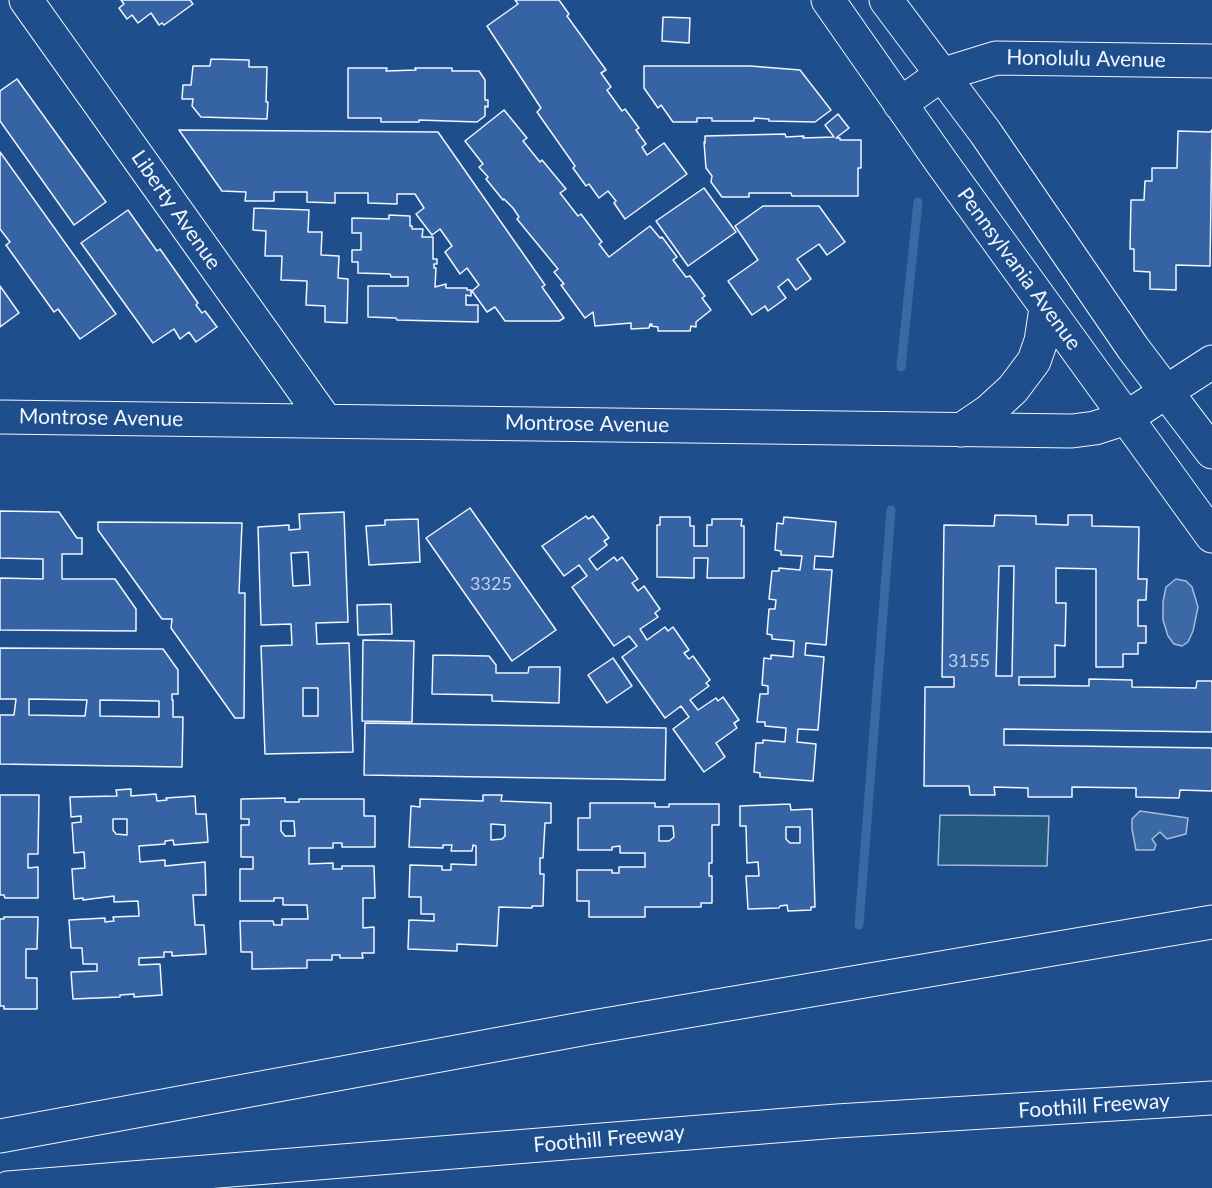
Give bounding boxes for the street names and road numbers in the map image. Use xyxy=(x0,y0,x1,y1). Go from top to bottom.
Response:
street label: Honolulu Avenue xyxy=(1006,45,1166,73)
street label: Liberty Avenue xyxy=(126,146,226,274)
street label: Pennsylvania Avenue xyxy=(952,183,1086,355)
street label: Montrose Avenue xyxy=(19,404,183,432)
street label: Montrose Avenue xyxy=(505,410,669,438)
street label: Foothill Freeway xyxy=(1017,1088,1171,1124)
street label: Foothill Freeway xyxy=(532,1120,686,1158)

